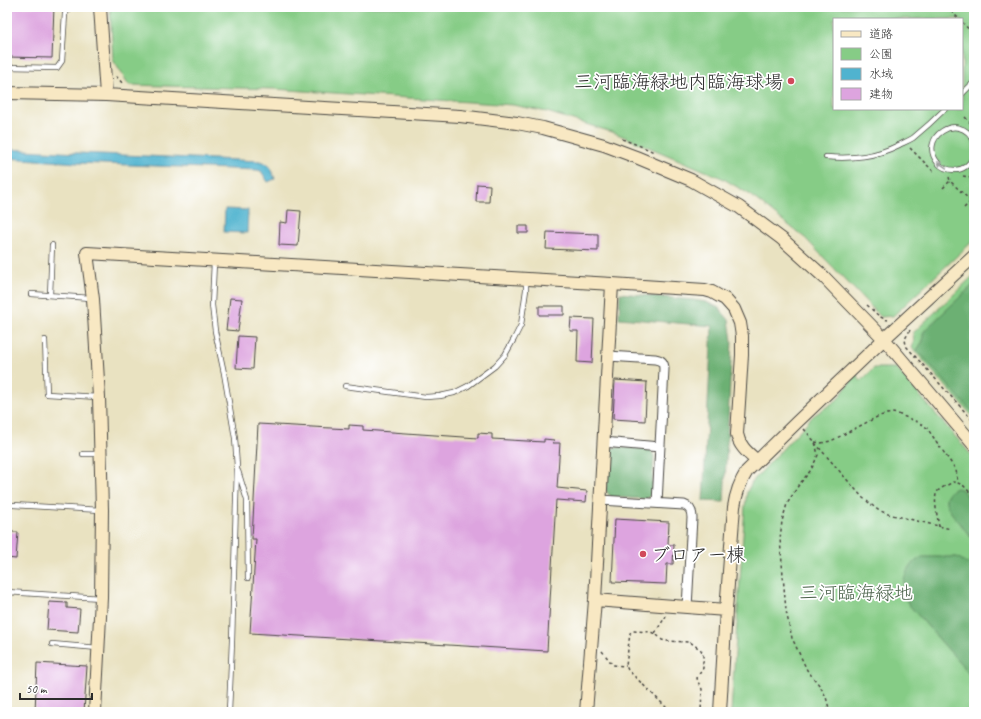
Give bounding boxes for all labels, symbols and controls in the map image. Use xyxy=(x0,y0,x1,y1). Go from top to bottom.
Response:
legend xyxy=(833,18,963,110)
text: 道路 xyxy=(869,26,893,42)
text: 公園 xyxy=(869,46,893,62)
text: 水域 xyxy=(869,66,893,82)
place label: 三河臨海緑地内臨海球場 xyxy=(574,70,783,94)
marker: 三河臨海緑地内臨海球場 xyxy=(786,76,796,86)
text: 建物 xyxy=(869,86,893,102)
one-way arrow xyxy=(937,161,948,169)
place label: ブロアー棟 xyxy=(651,543,745,567)
marker: ブロアー棟 xyxy=(638,549,648,559)
park label: 三河臨海緑地 xyxy=(799,581,913,605)
scale bar xyxy=(20,675,92,701)
text: 50 m xyxy=(26,681,48,697)

